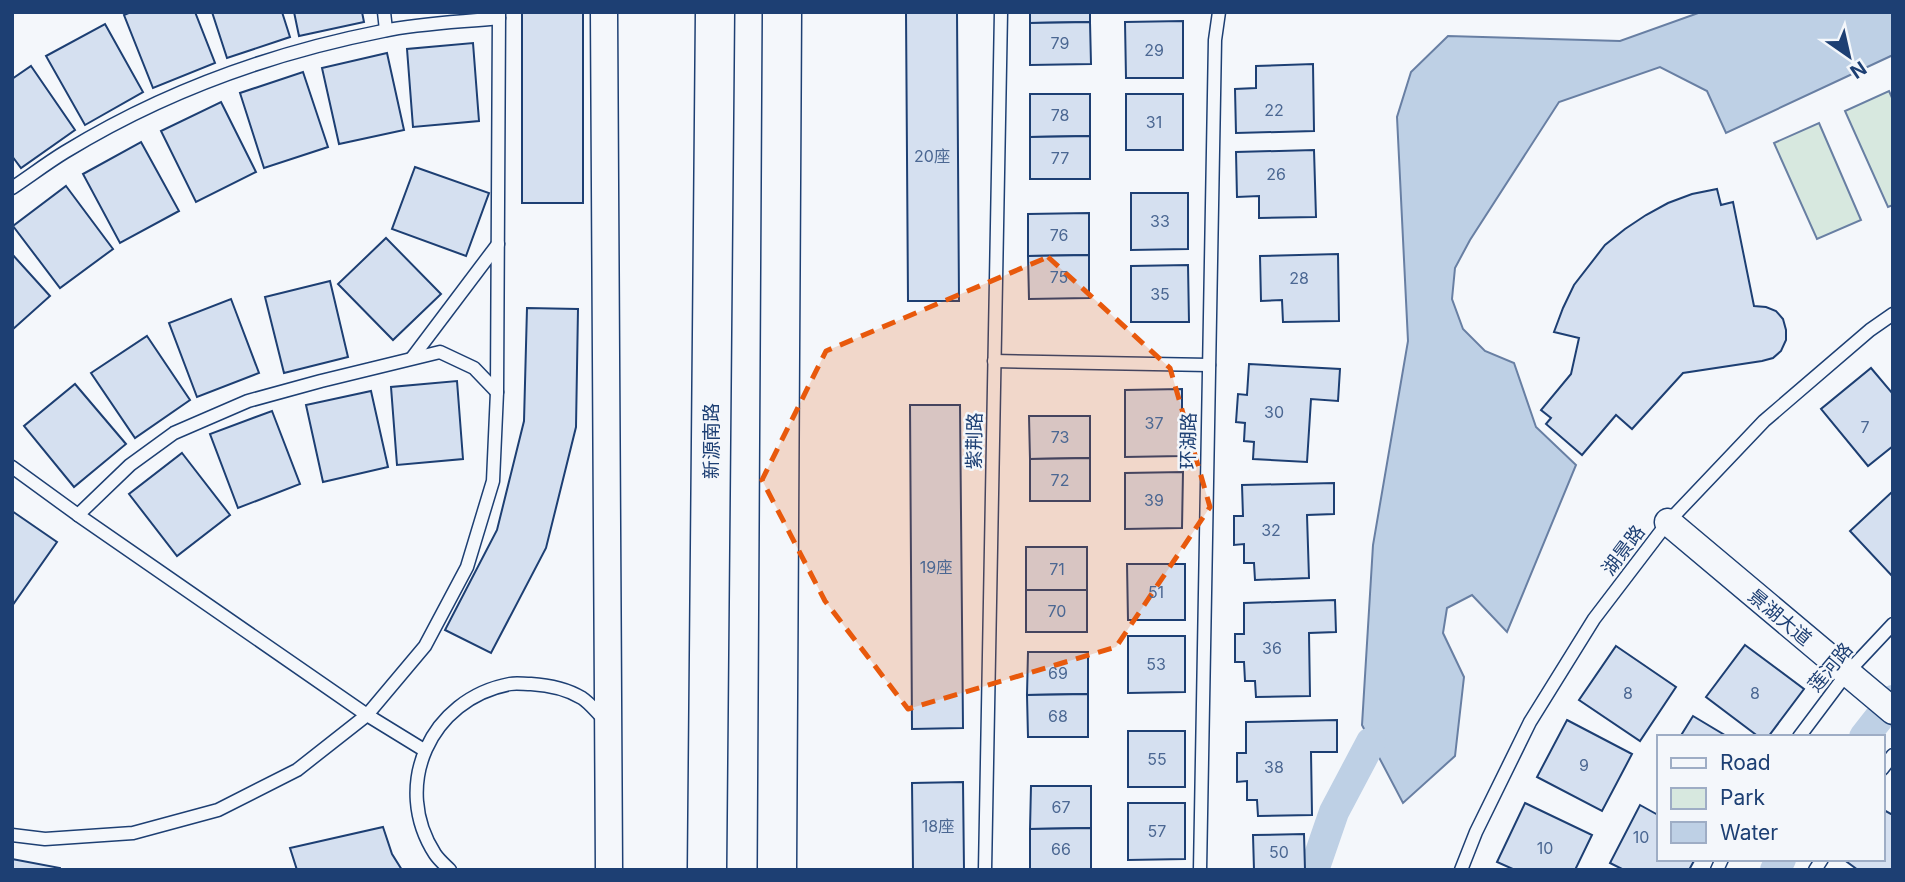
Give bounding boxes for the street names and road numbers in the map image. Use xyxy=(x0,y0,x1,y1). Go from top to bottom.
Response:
street label: 新源南路 xyxy=(700,403,723,479)
street label: 紫荆路 xyxy=(963,412,986,470)
street label: 环湖路 xyxy=(1177,412,1200,470)
street label: 湖景路 xyxy=(1597,521,1650,580)
street label: 景湖大道 xyxy=(1743,584,1816,651)
street label: 莲河路 xyxy=(1803,638,1858,697)

